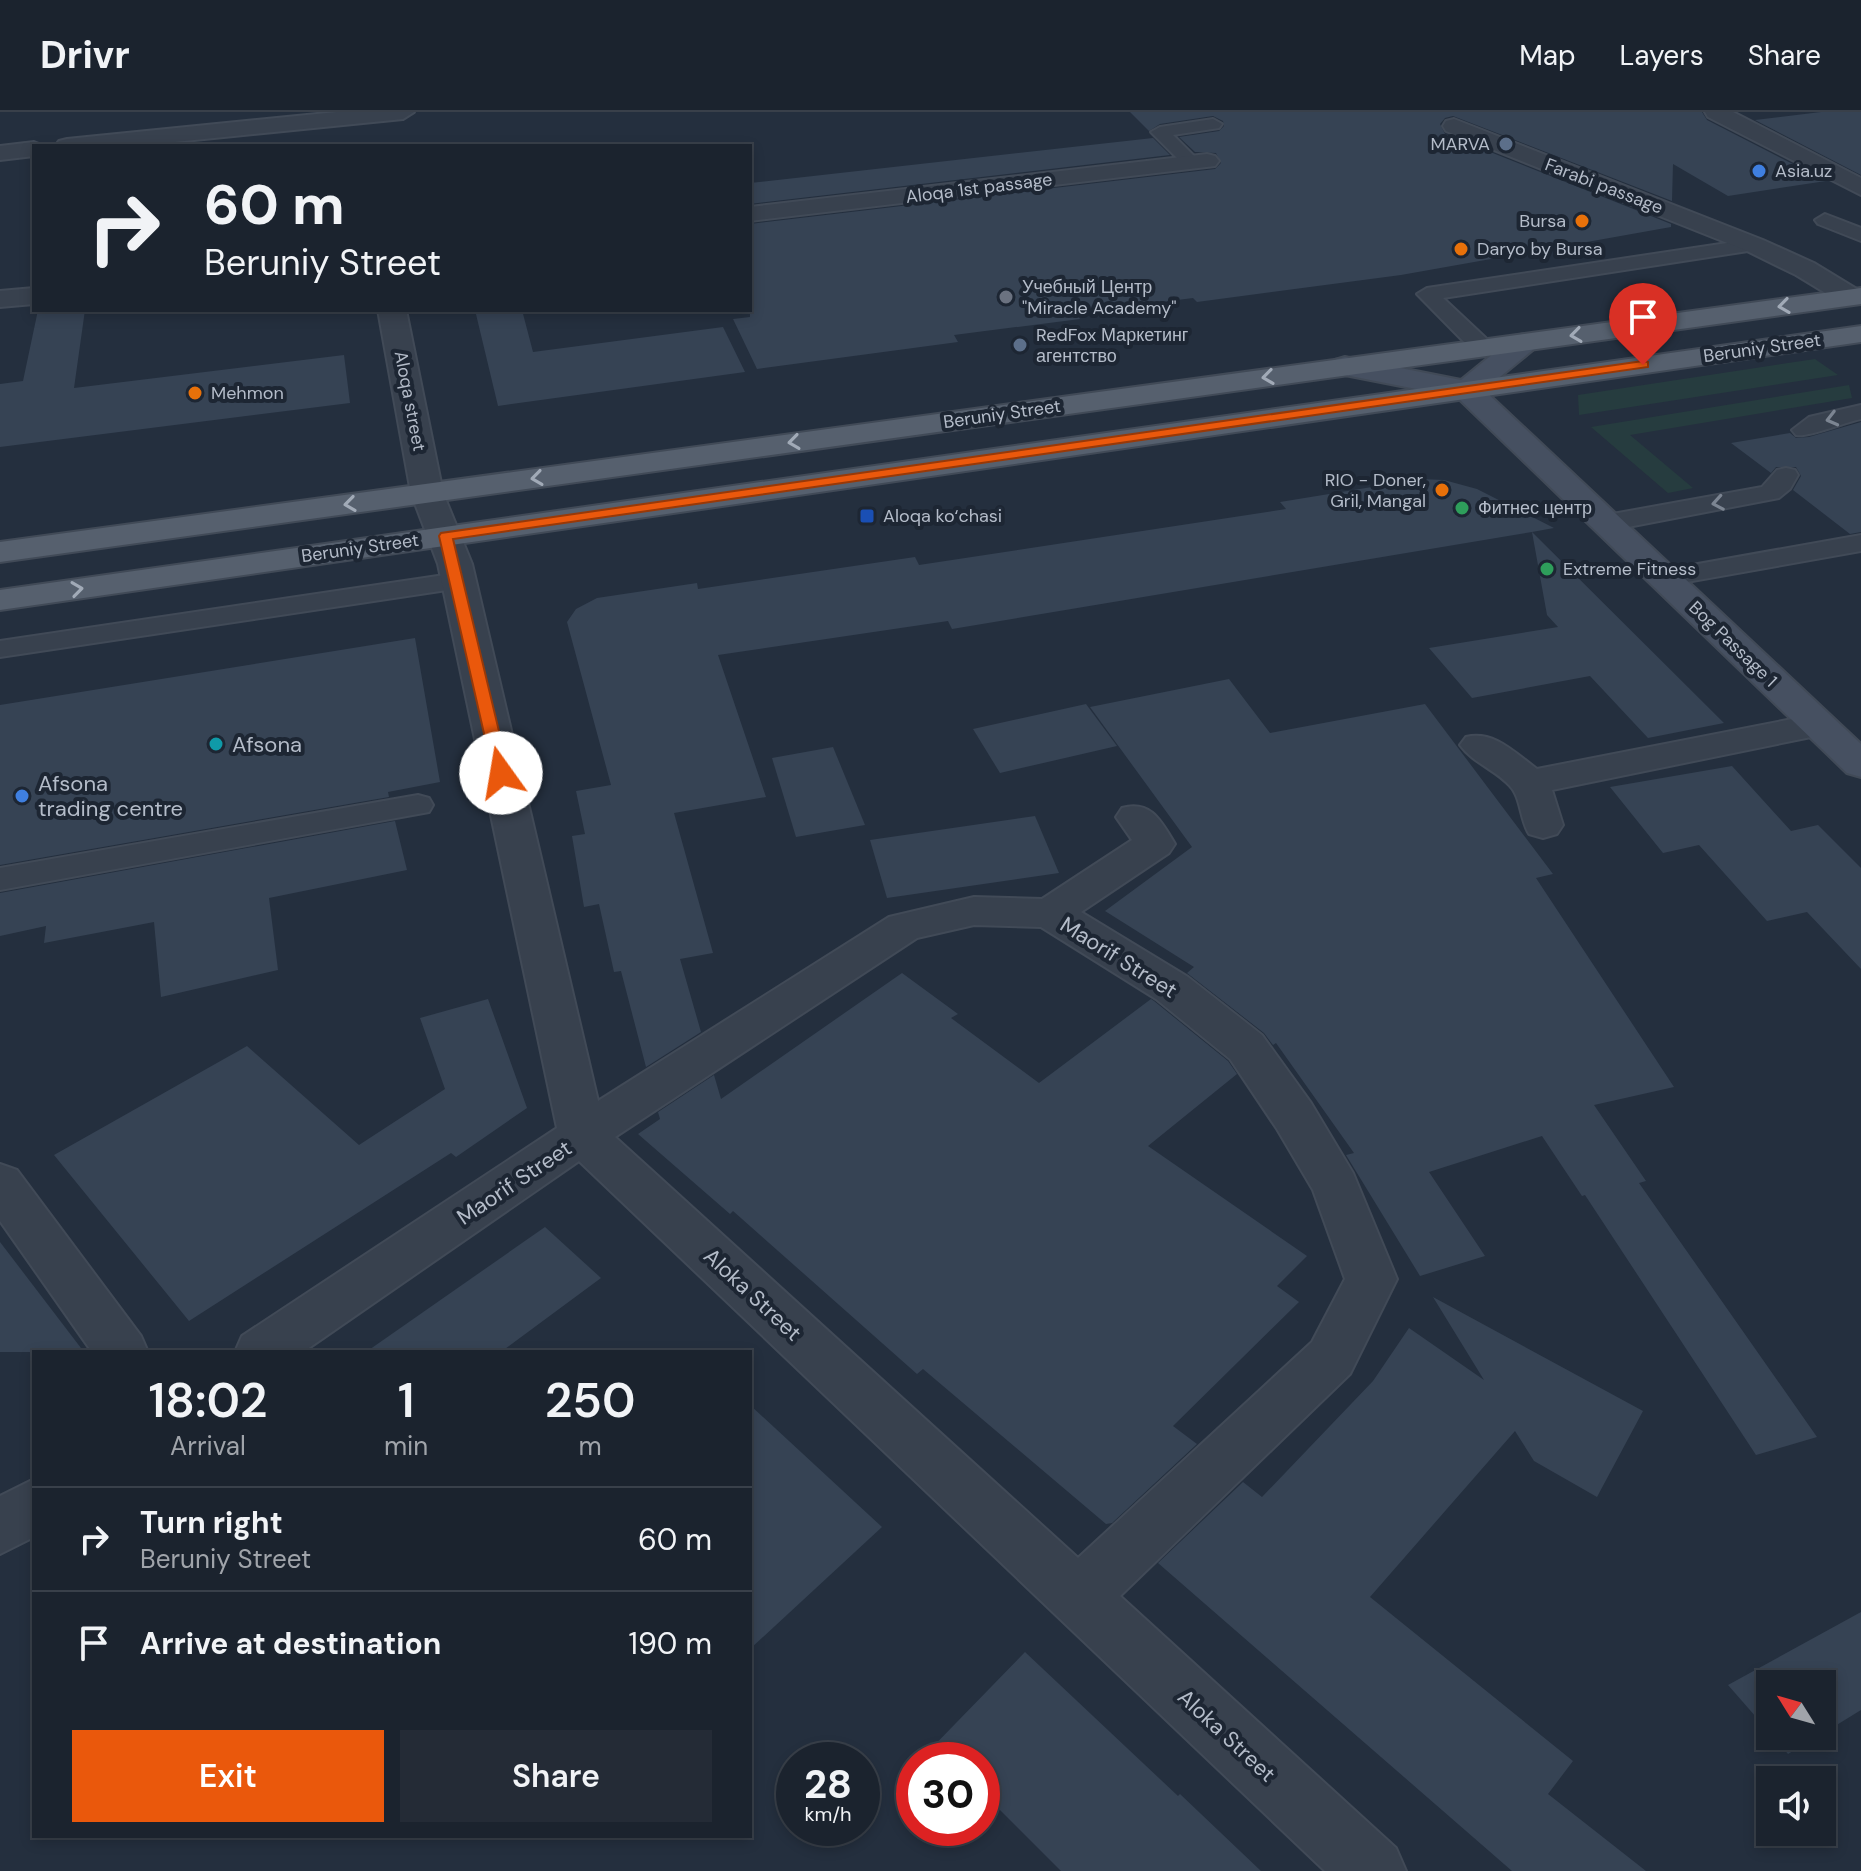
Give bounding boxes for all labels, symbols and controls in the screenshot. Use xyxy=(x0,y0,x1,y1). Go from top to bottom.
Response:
text: Drivr xyxy=(40,30,130,80)
text: Map xyxy=(1519,37,1576,74)
text: Layers xyxy=(1620,37,1704,74)
text: Share xyxy=(1748,37,1821,74)
place label: MARVA xyxy=(1430,132,1490,156)
marker: MARVA xyxy=(1497,135,1515,153)
street label: Farabi passage xyxy=(1542,152,1666,220)
place label: Asia.uz xyxy=(1775,159,1832,183)
marker: Asia.uz xyxy=(1750,162,1768,180)
street label: Aloqa 1st passage xyxy=(904,167,1054,209)
text: 60 m xyxy=(204,168,345,241)
icon: right xyxy=(72,176,176,280)
place label: Bursa xyxy=(1519,209,1566,233)
marker: Bursa xyxy=(1573,212,1591,230)
place label: Daryo by Bursa xyxy=(1477,237,1602,261)
text: Beruniy Street xyxy=(204,239,441,286)
marker: Daryo by Bursa xyxy=(1452,240,1470,258)
place label: Учебный Центр "Miracle Academy" xyxy=(1022,275,1177,320)
pin xyxy=(1609,283,1677,365)
marker: Учебный Центр "Miracle Academy" xyxy=(997,288,1015,306)
icon: arrive xyxy=(1621,295,1665,339)
one-way arrow xyxy=(1777,297,1791,314)
place label: RedFox Маркетинг агентство xyxy=(1036,323,1189,368)
one-way arrow xyxy=(1569,326,1582,343)
street label: Beruniy Street xyxy=(1702,328,1822,368)
marker: RedFox Маркетинг агентство xyxy=(1011,336,1029,354)
street label: Aloqa street xyxy=(389,349,431,453)
one-way arrow xyxy=(1261,368,1275,385)
place label: Mehmon xyxy=(211,381,284,405)
marker: Mehmon xyxy=(186,384,204,402)
street label: Beruniy Street xyxy=(942,394,1062,434)
one-way arrow xyxy=(1825,409,1839,426)
one-way arrow xyxy=(788,433,801,450)
place label: RIO - Doner, Gril, Mangal xyxy=(1325,468,1426,513)
one-way arrow xyxy=(530,469,544,486)
marker: RIO - Doner, Gril, Mangal xyxy=(1433,481,1451,499)
one-way arrow xyxy=(1711,493,1725,510)
one-way arrow xyxy=(343,495,357,512)
place label: Фитнес центр xyxy=(1478,496,1592,520)
marker: Фитнес центр xyxy=(1453,499,1471,517)
place label: Aloqa ko‘chasi xyxy=(883,504,1002,528)
marker: Aloqa ko‘chasi xyxy=(858,507,876,525)
street label: Beruniy Street xyxy=(300,528,420,568)
place label: Extreme Fitness xyxy=(1563,557,1696,581)
marker: Extreme Fitness xyxy=(1538,560,1556,578)
one-way arrow xyxy=(70,581,84,598)
street label: Bog Passage 1 xyxy=(1684,596,1782,692)
place label: Afsona xyxy=(232,730,302,759)
position arrow xyxy=(459,731,543,815)
marker: Afsona xyxy=(207,735,225,753)
place label: Afsona trading centre xyxy=(38,769,183,823)
marker: Afsona trading centre xyxy=(13,787,31,805)
street label: Maorif Street xyxy=(1055,910,1183,1005)
street label: Maorif Street xyxy=(451,1133,577,1232)
street label: Aloka Street xyxy=(698,1242,808,1347)
text: 18:02 xyxy=(148,1369,268,1432)
text: 1 xyxy=(398,1369,414,1432)
text: 250 xyxy=(545,1369,636,1432)
text: Arrival xyxy=(170,1429,246,1463)
text: min xyxy=(384,1429,428,1463)
text: m xyxy=(579,1429,602,1463)
text: Turn right xyxy=(140,1503,283,1542)
icon: right xyxy=(72,1517,116,1561)
text: 60 m xyxy=(638,1520,712,1559)
text: Beruniy Street xyxy=(140,1542,311,1576)
icon: arrive xyxy=(72,1621,116,1665)
text: Arrive at destination xyxy=(140,1624,441,1663)
text: 190 m xyxy=(629,1624,712,1663)
north arrow xyxy=(1756,1670,1836,1750)
map controls xyxy=(1756,1670,1836,1846)
street label: Aloka Street xyxy=(1172,1683,1282,1788)
button: Exit xyxy=(72,1730,384,1822)
button: Share xyxy=(400,1730,712,1822)
speed limit sign: 30 xyxy=(896,1742,1000,1846)
text: 28 xyxy=(804,1758,852,1810)
button: sound xyxy=(1756,1766,1836,1846)
text: km/h xyxy=(804,1801,852,1827)

